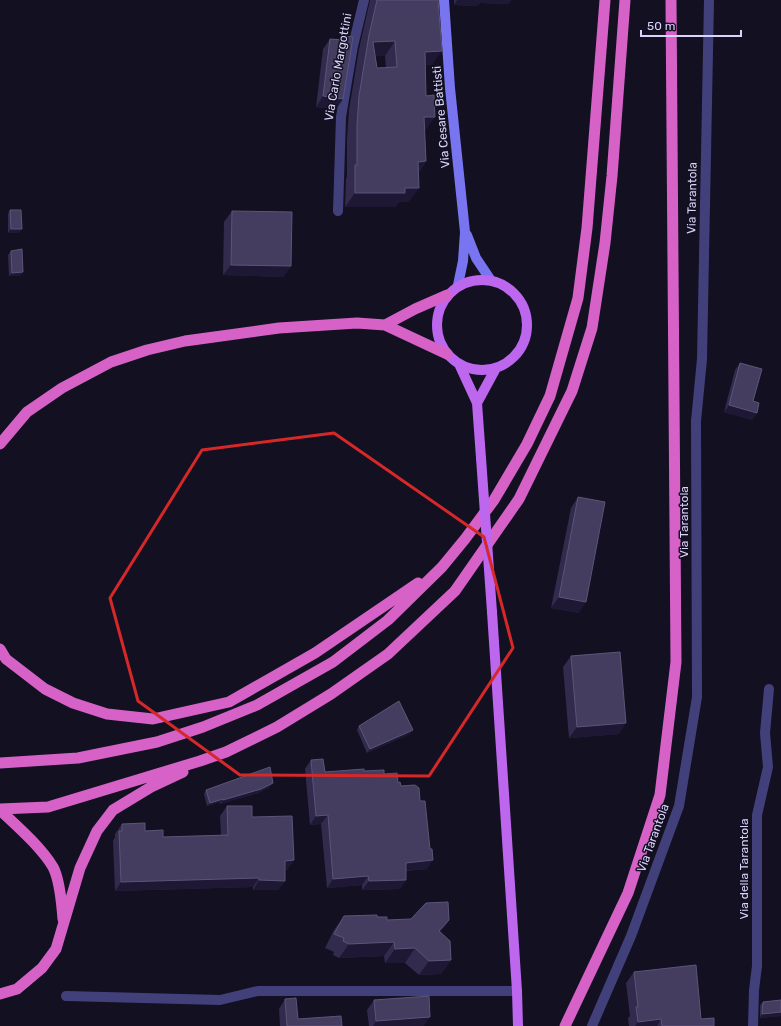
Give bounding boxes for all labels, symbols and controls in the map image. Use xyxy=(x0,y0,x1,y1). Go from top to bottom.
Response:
street label: Via Carlo Margottini xyxy=(322,12,354,122)
scale bar xyxy=(641,12,741,38)
text: 50 m xyxy=(647,19,675,33)
street label: Via Cesare Battisti xyxy=(430,65,452,169)
street label: Via Tarantola xyxy=(684,162,700,234)
street label: Via Tarantola xyxy=(677,486,691,558)
street label: Via Tarantola xyxy=(634,802,672,874)
street label: Via della Tarantola xyxy=(737,818,751,920)

